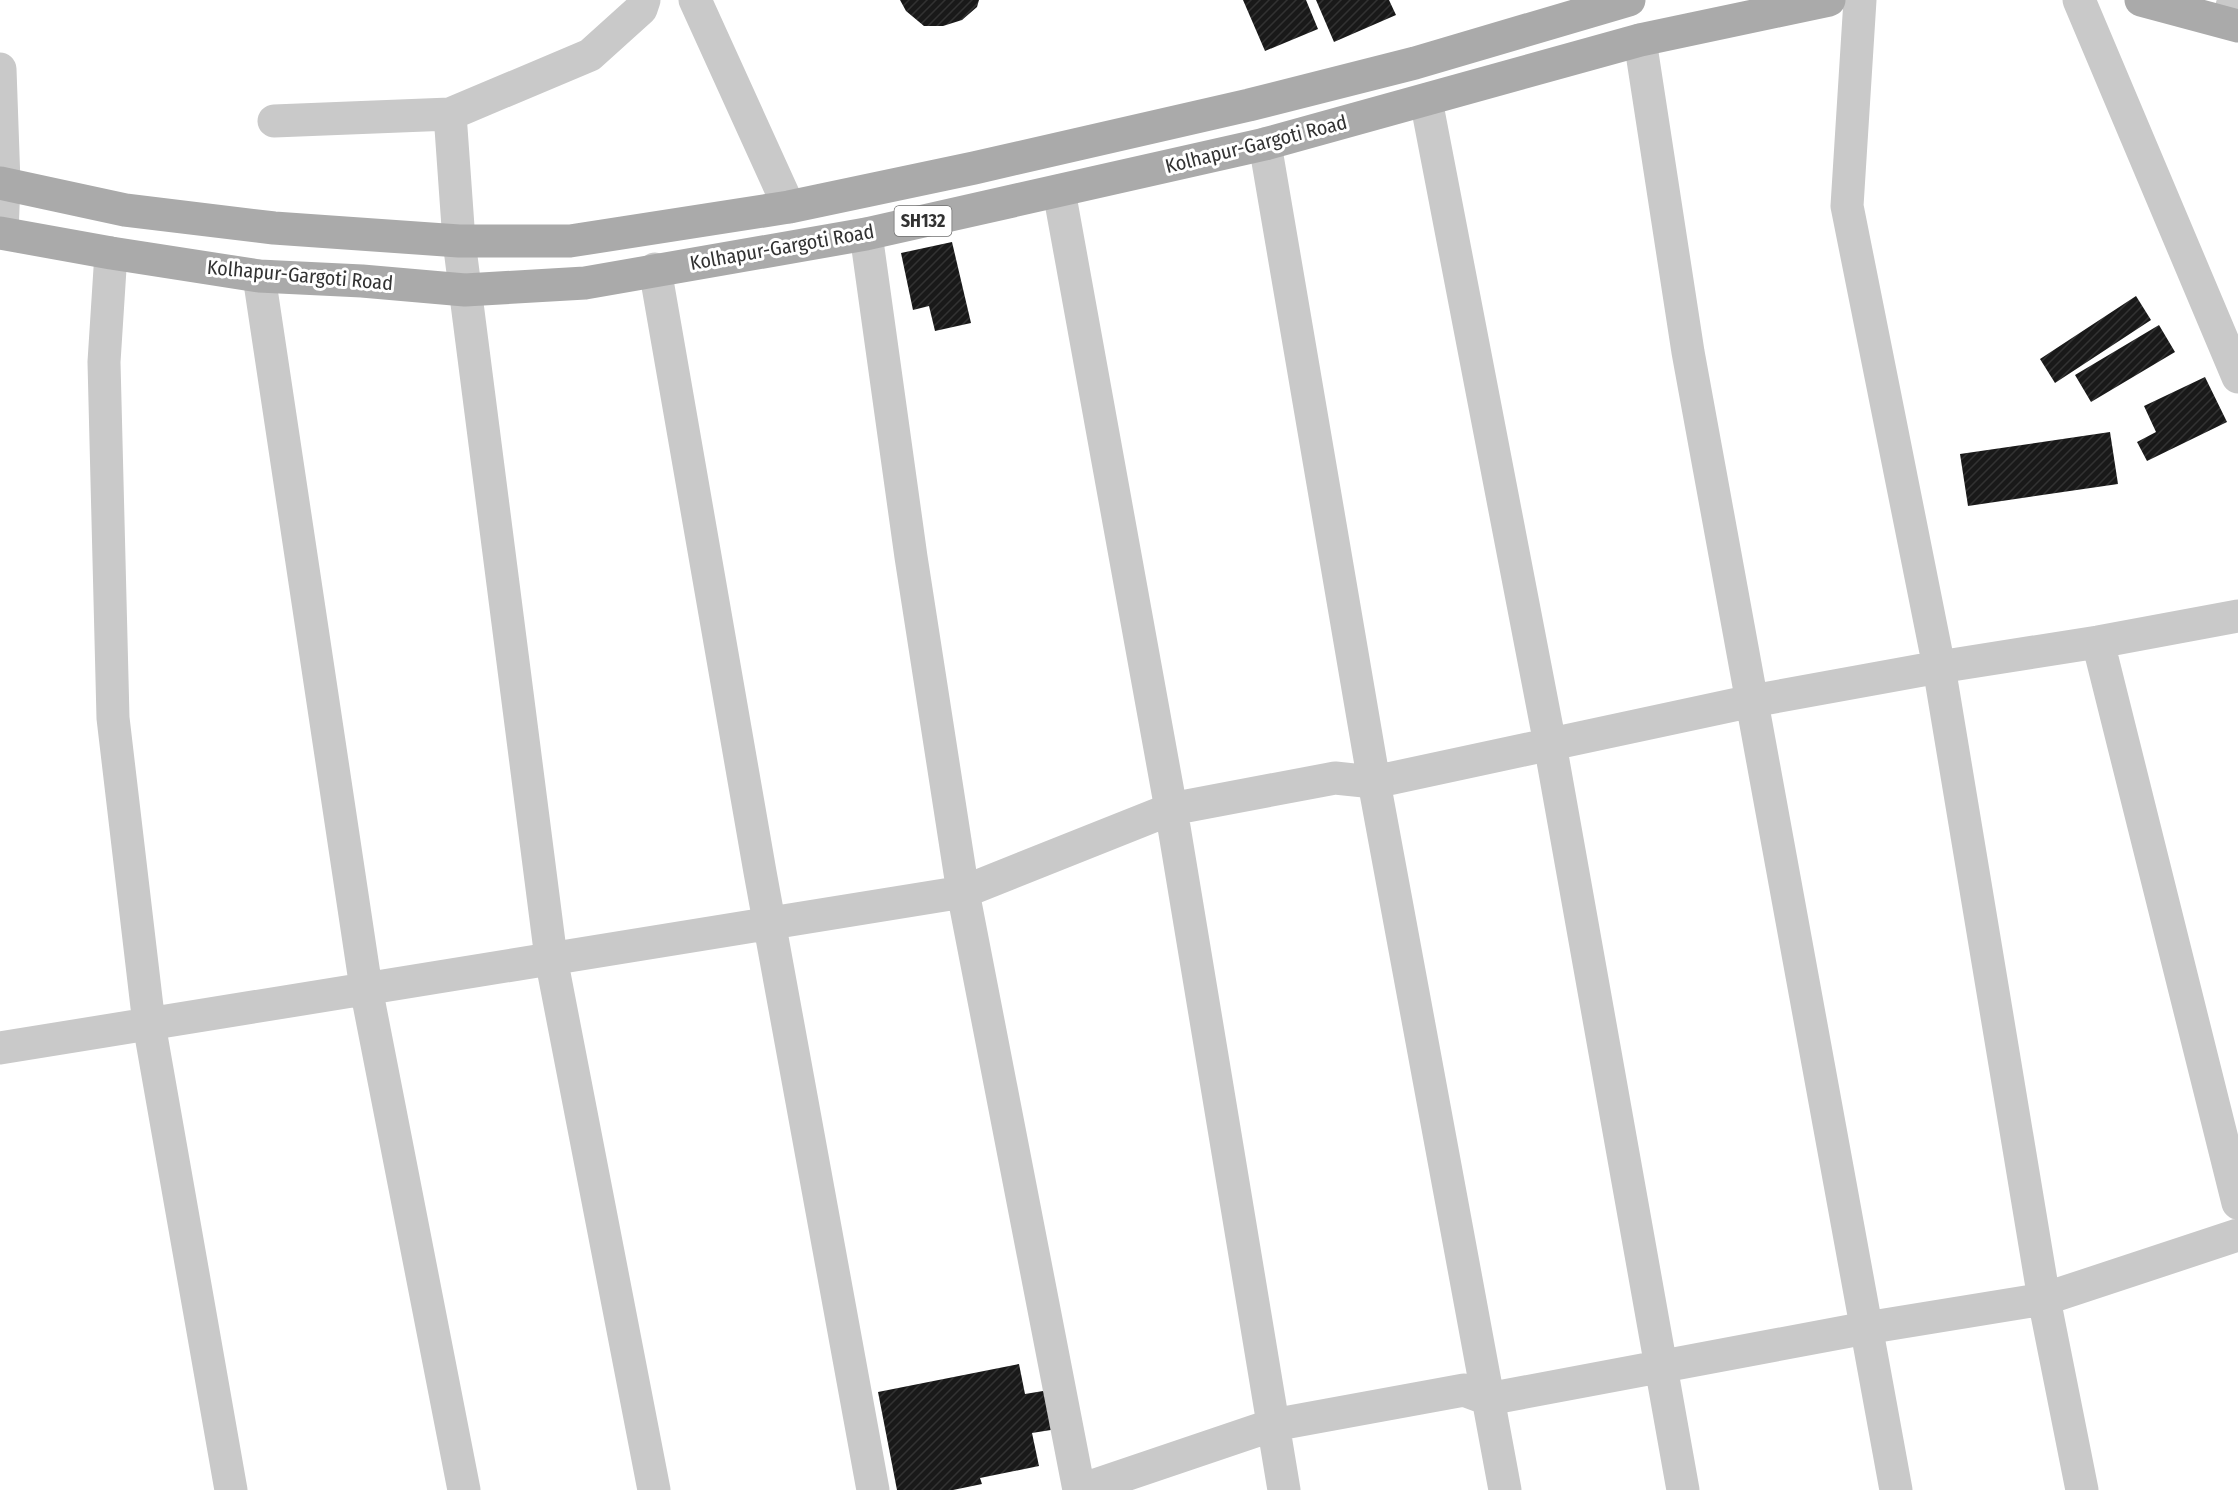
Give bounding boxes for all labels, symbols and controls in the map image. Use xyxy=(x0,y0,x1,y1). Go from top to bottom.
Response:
street label: Kolhapur-Gargoti Road xyxy=(1163,110,1349,178)
road number: SH132 xyxy=(894,206,952,236)
street label: Kolhapur-Gargoti Road xyxy=(688,219,876,275)
street label: Kolhapur-Gargoti Road xyxy=(206,255,394,295)

